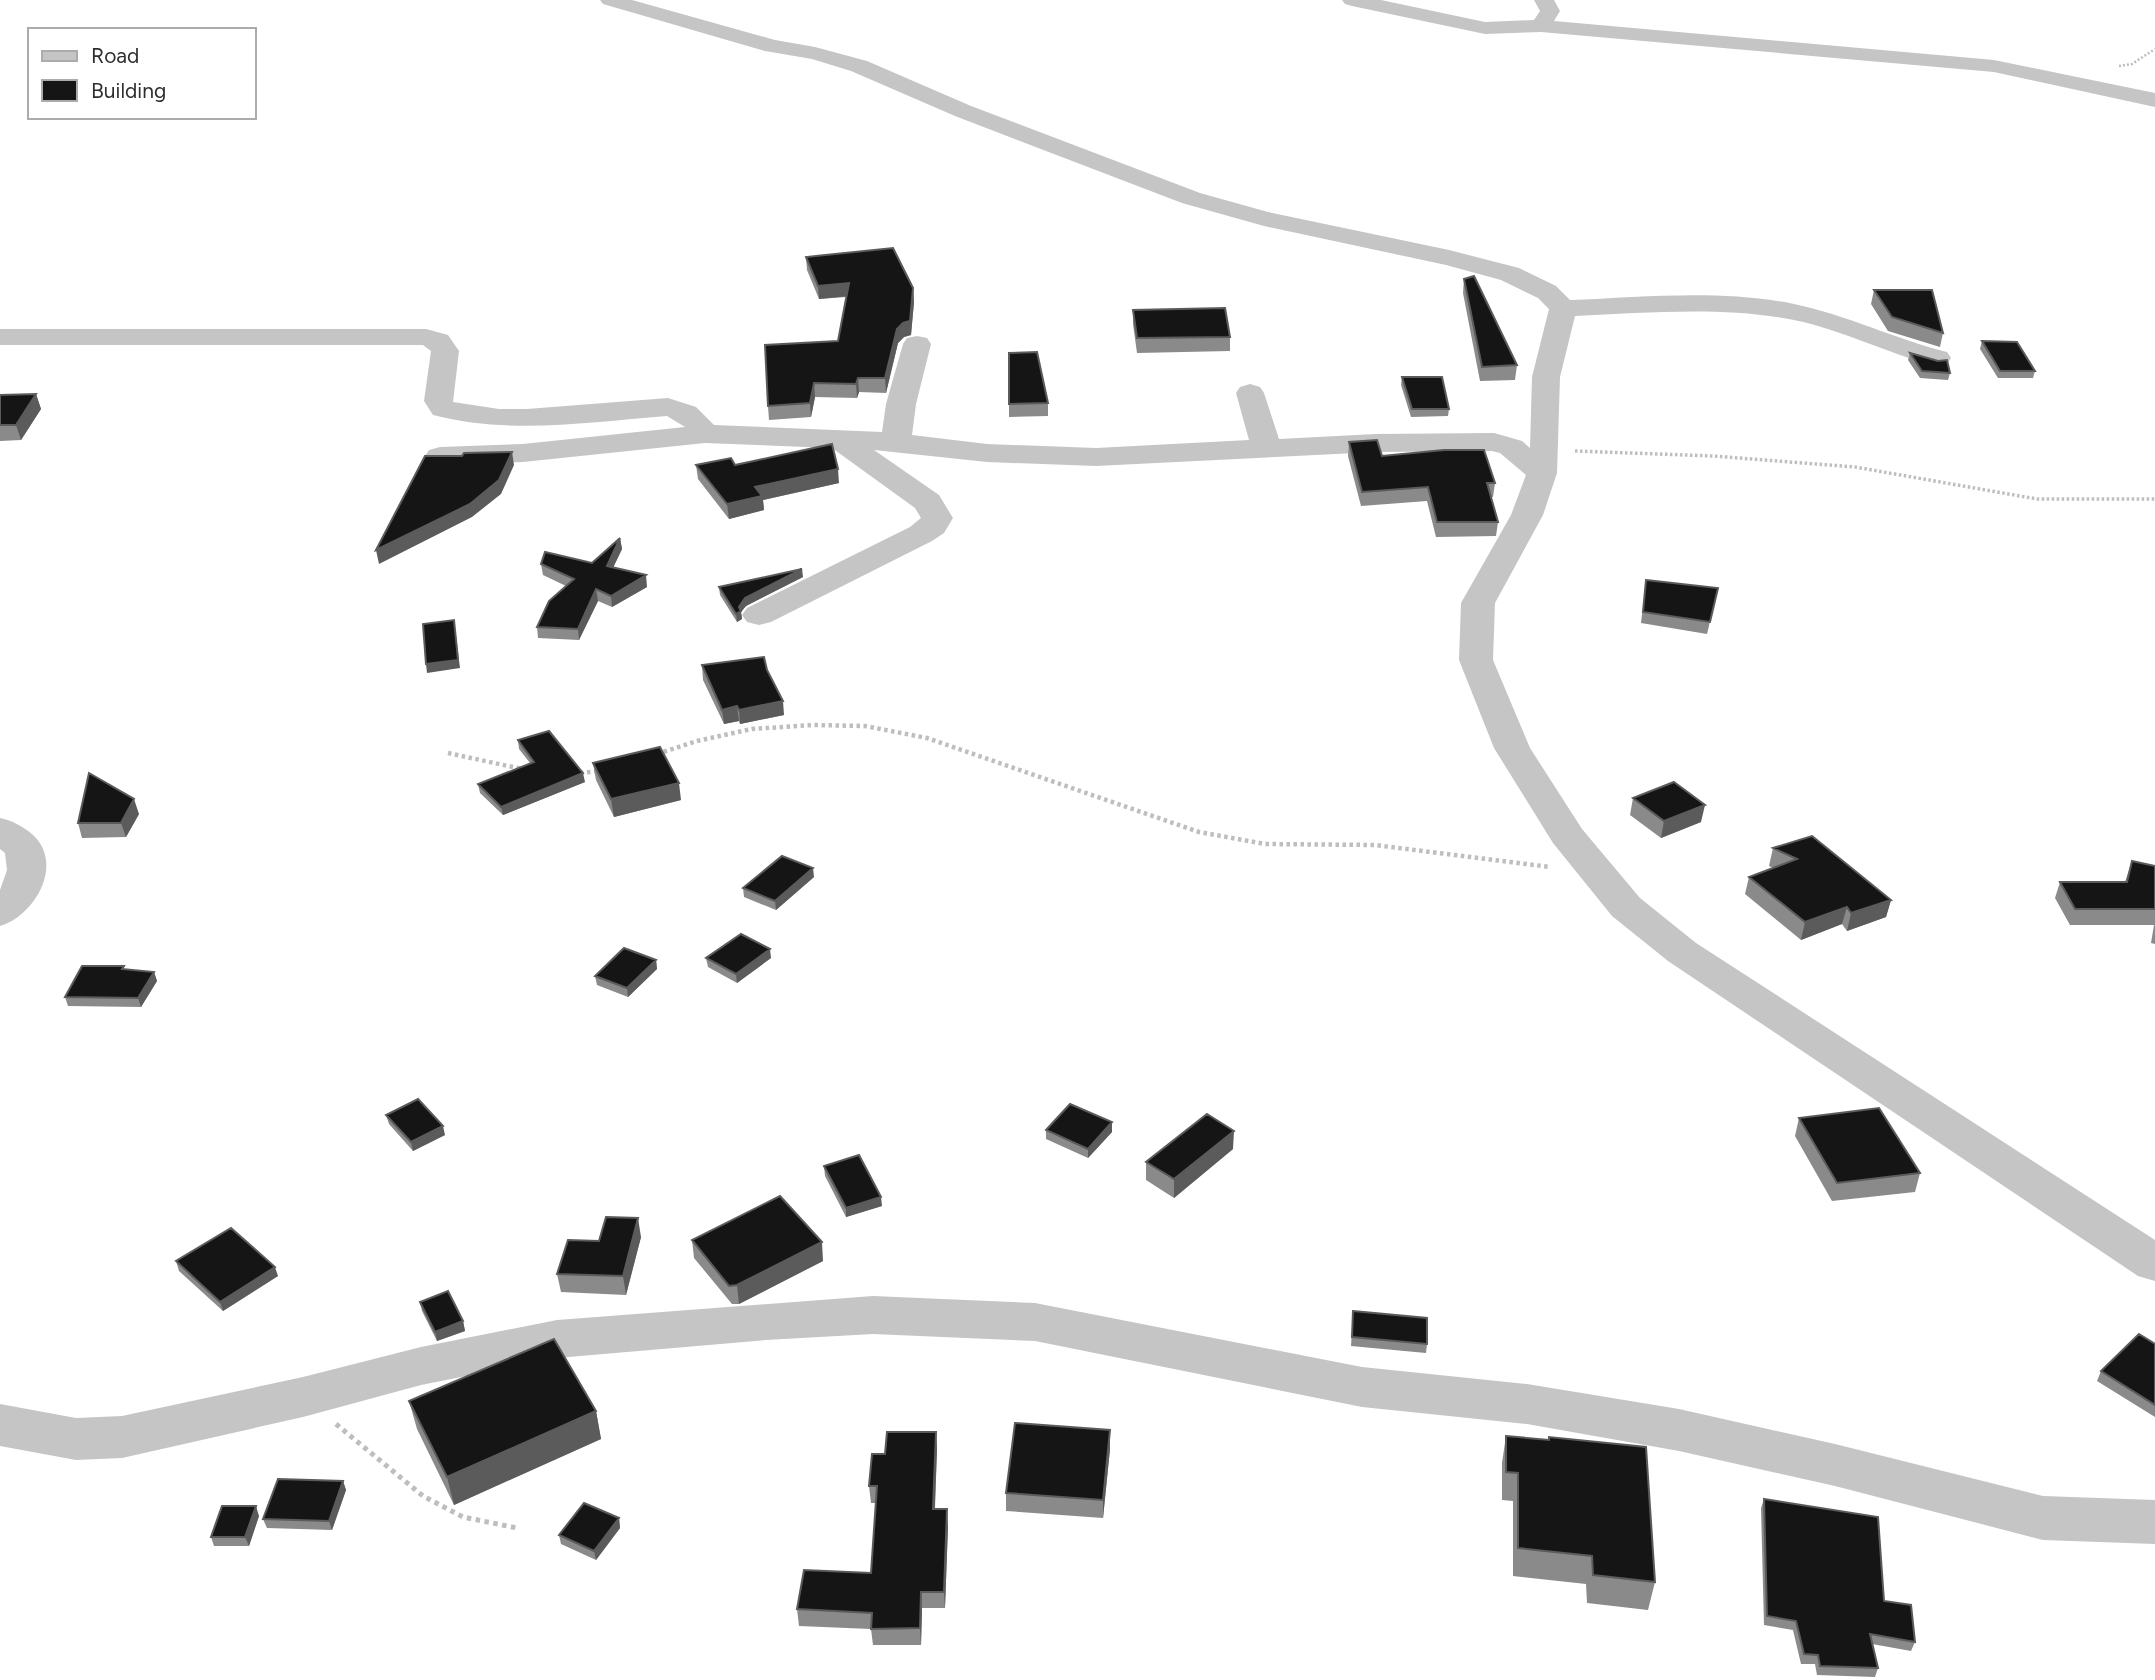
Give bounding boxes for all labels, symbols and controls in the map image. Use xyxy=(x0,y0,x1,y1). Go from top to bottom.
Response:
legend xyxy=(28,28,256,119)
text: Road xyxy=(91,43,139,68)
text: Building xyxy=(91,78,166,103)

